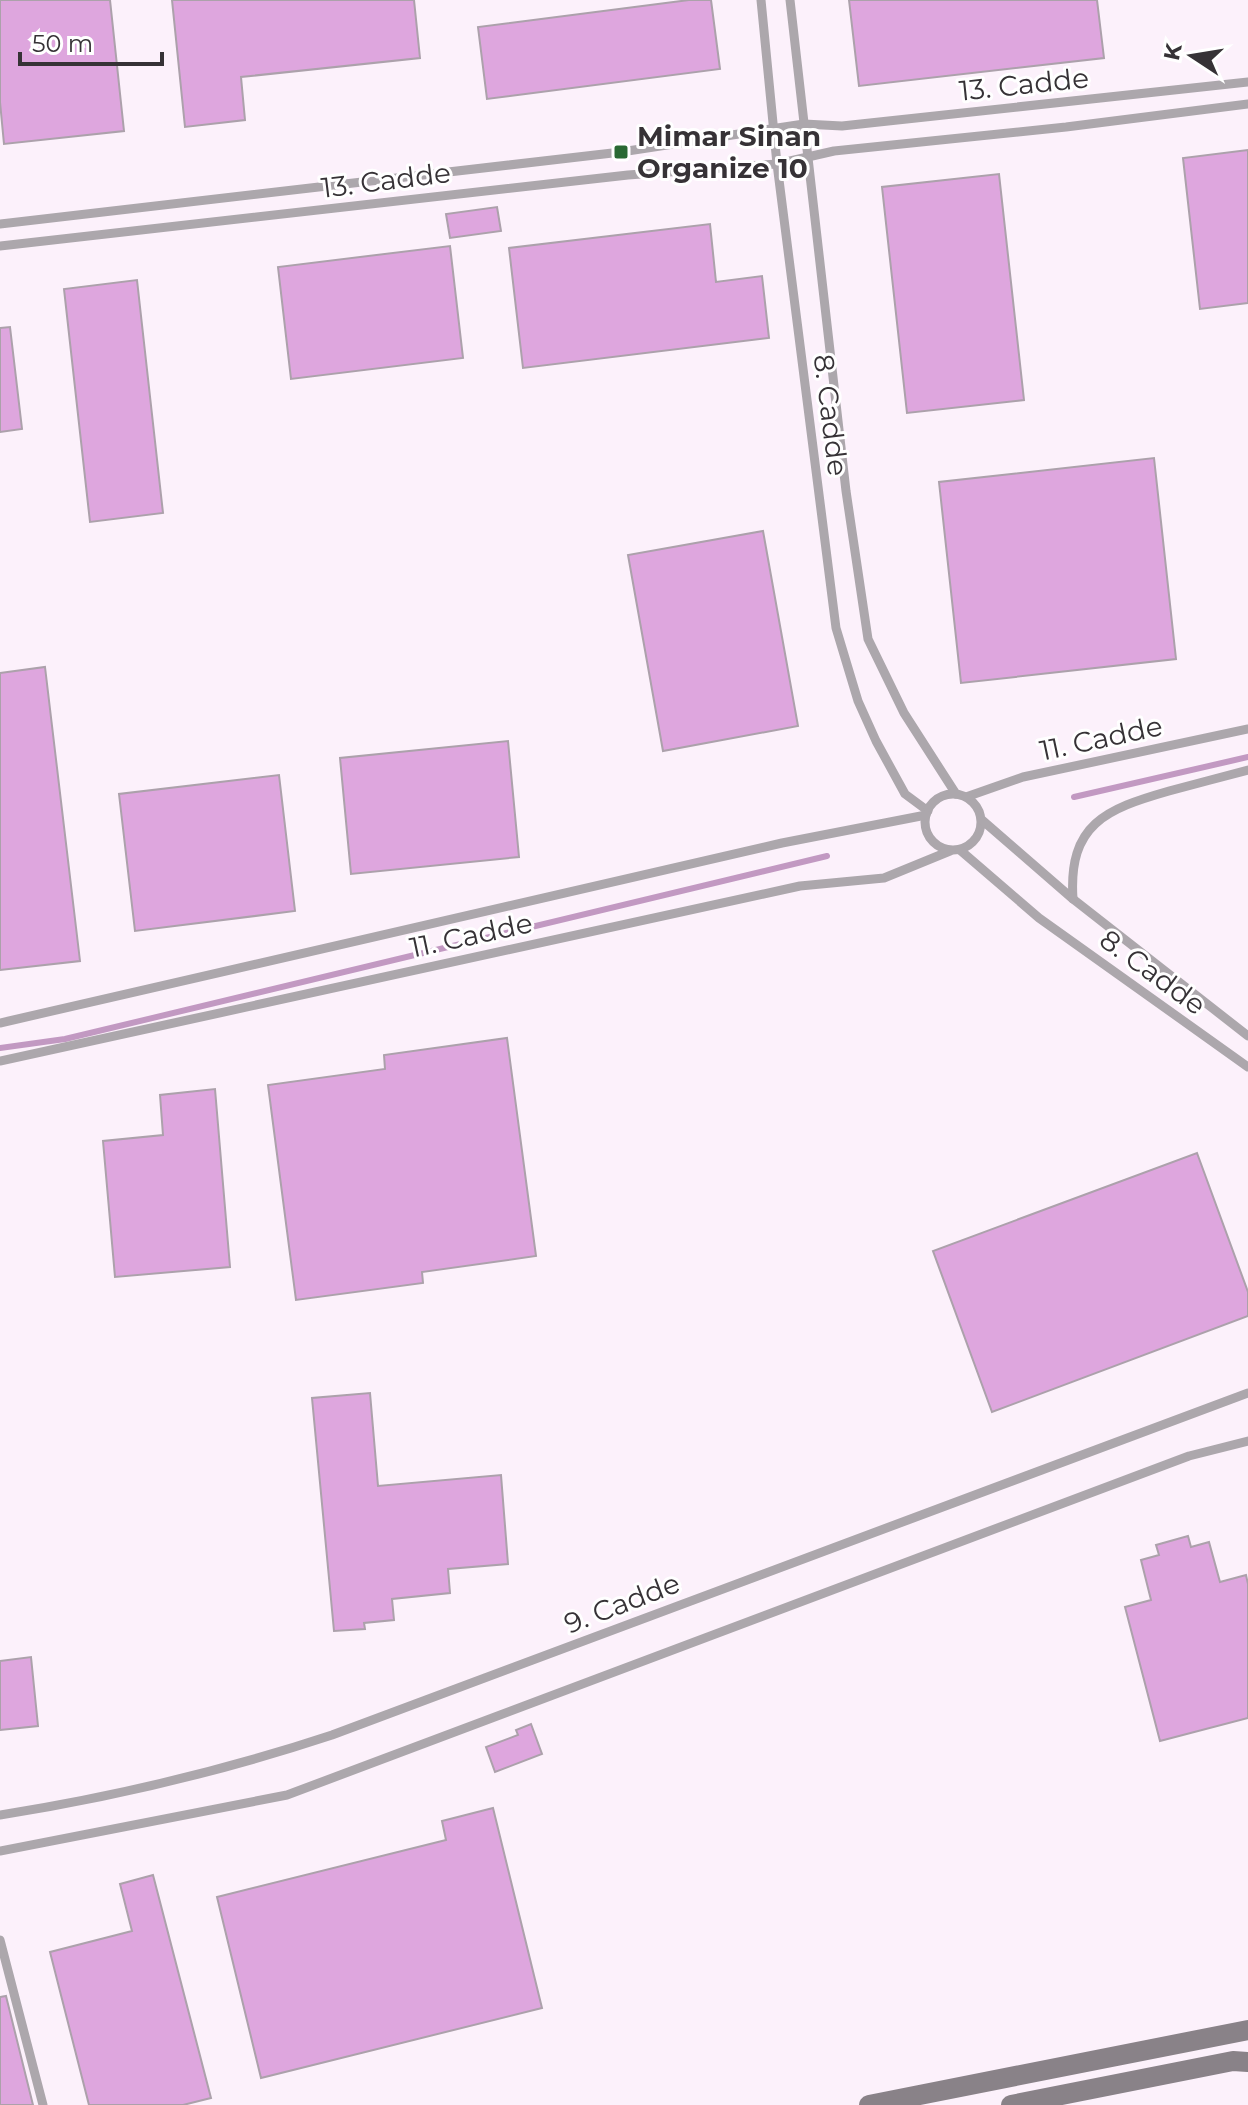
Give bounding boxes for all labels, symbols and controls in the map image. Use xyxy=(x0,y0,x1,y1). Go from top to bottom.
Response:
scale bar xyxy=(20,16,162,66)
north arrow xyxy=(1152,16,1232,96)
text: 50 m xyxy=(32,29,93,58)
text: K xyxy=(1158,40,1188,63)
street label: 13. Cadde xyxy=(957,60,1091,108)
place label: Mimar Sinan Organize 10 xyxy=(637,119,821,185)
marker: Mimar Sinan Organize 10 xyxy=(612,143,630,161)
street label: 13. Cadde xyxy=(319,155,453,205)
street label: 8. Cadde xyxy=(807,352,855,478)
street label: 11. Cadde xyxy=(1037,708,1165,768)
street label: 11. Cadde xyxy=(407,905,535,965)
street label: 8. Cadde xyxy=(1093,922,1213,1022)
street label: 9. Cadde xyxy=(559,1565,685,1641)

